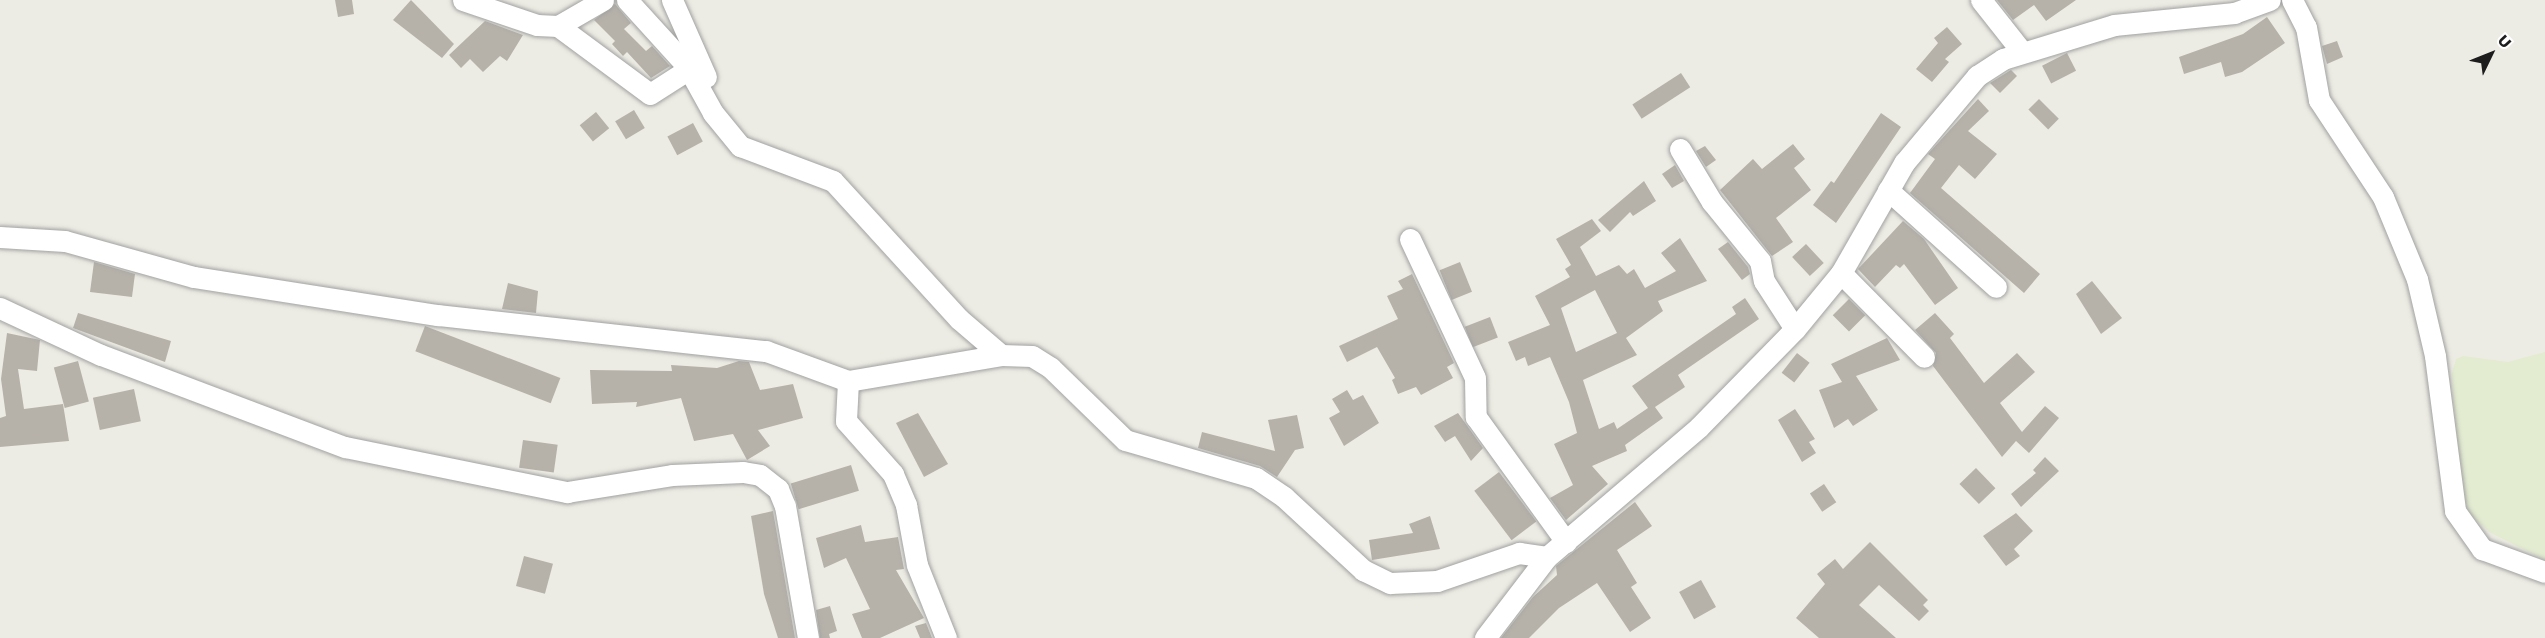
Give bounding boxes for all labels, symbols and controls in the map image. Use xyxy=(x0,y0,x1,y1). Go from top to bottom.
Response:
north arrow xyxy=(2461,24,2521,84)
text: U xyxy=(2494,31,2515,52)

